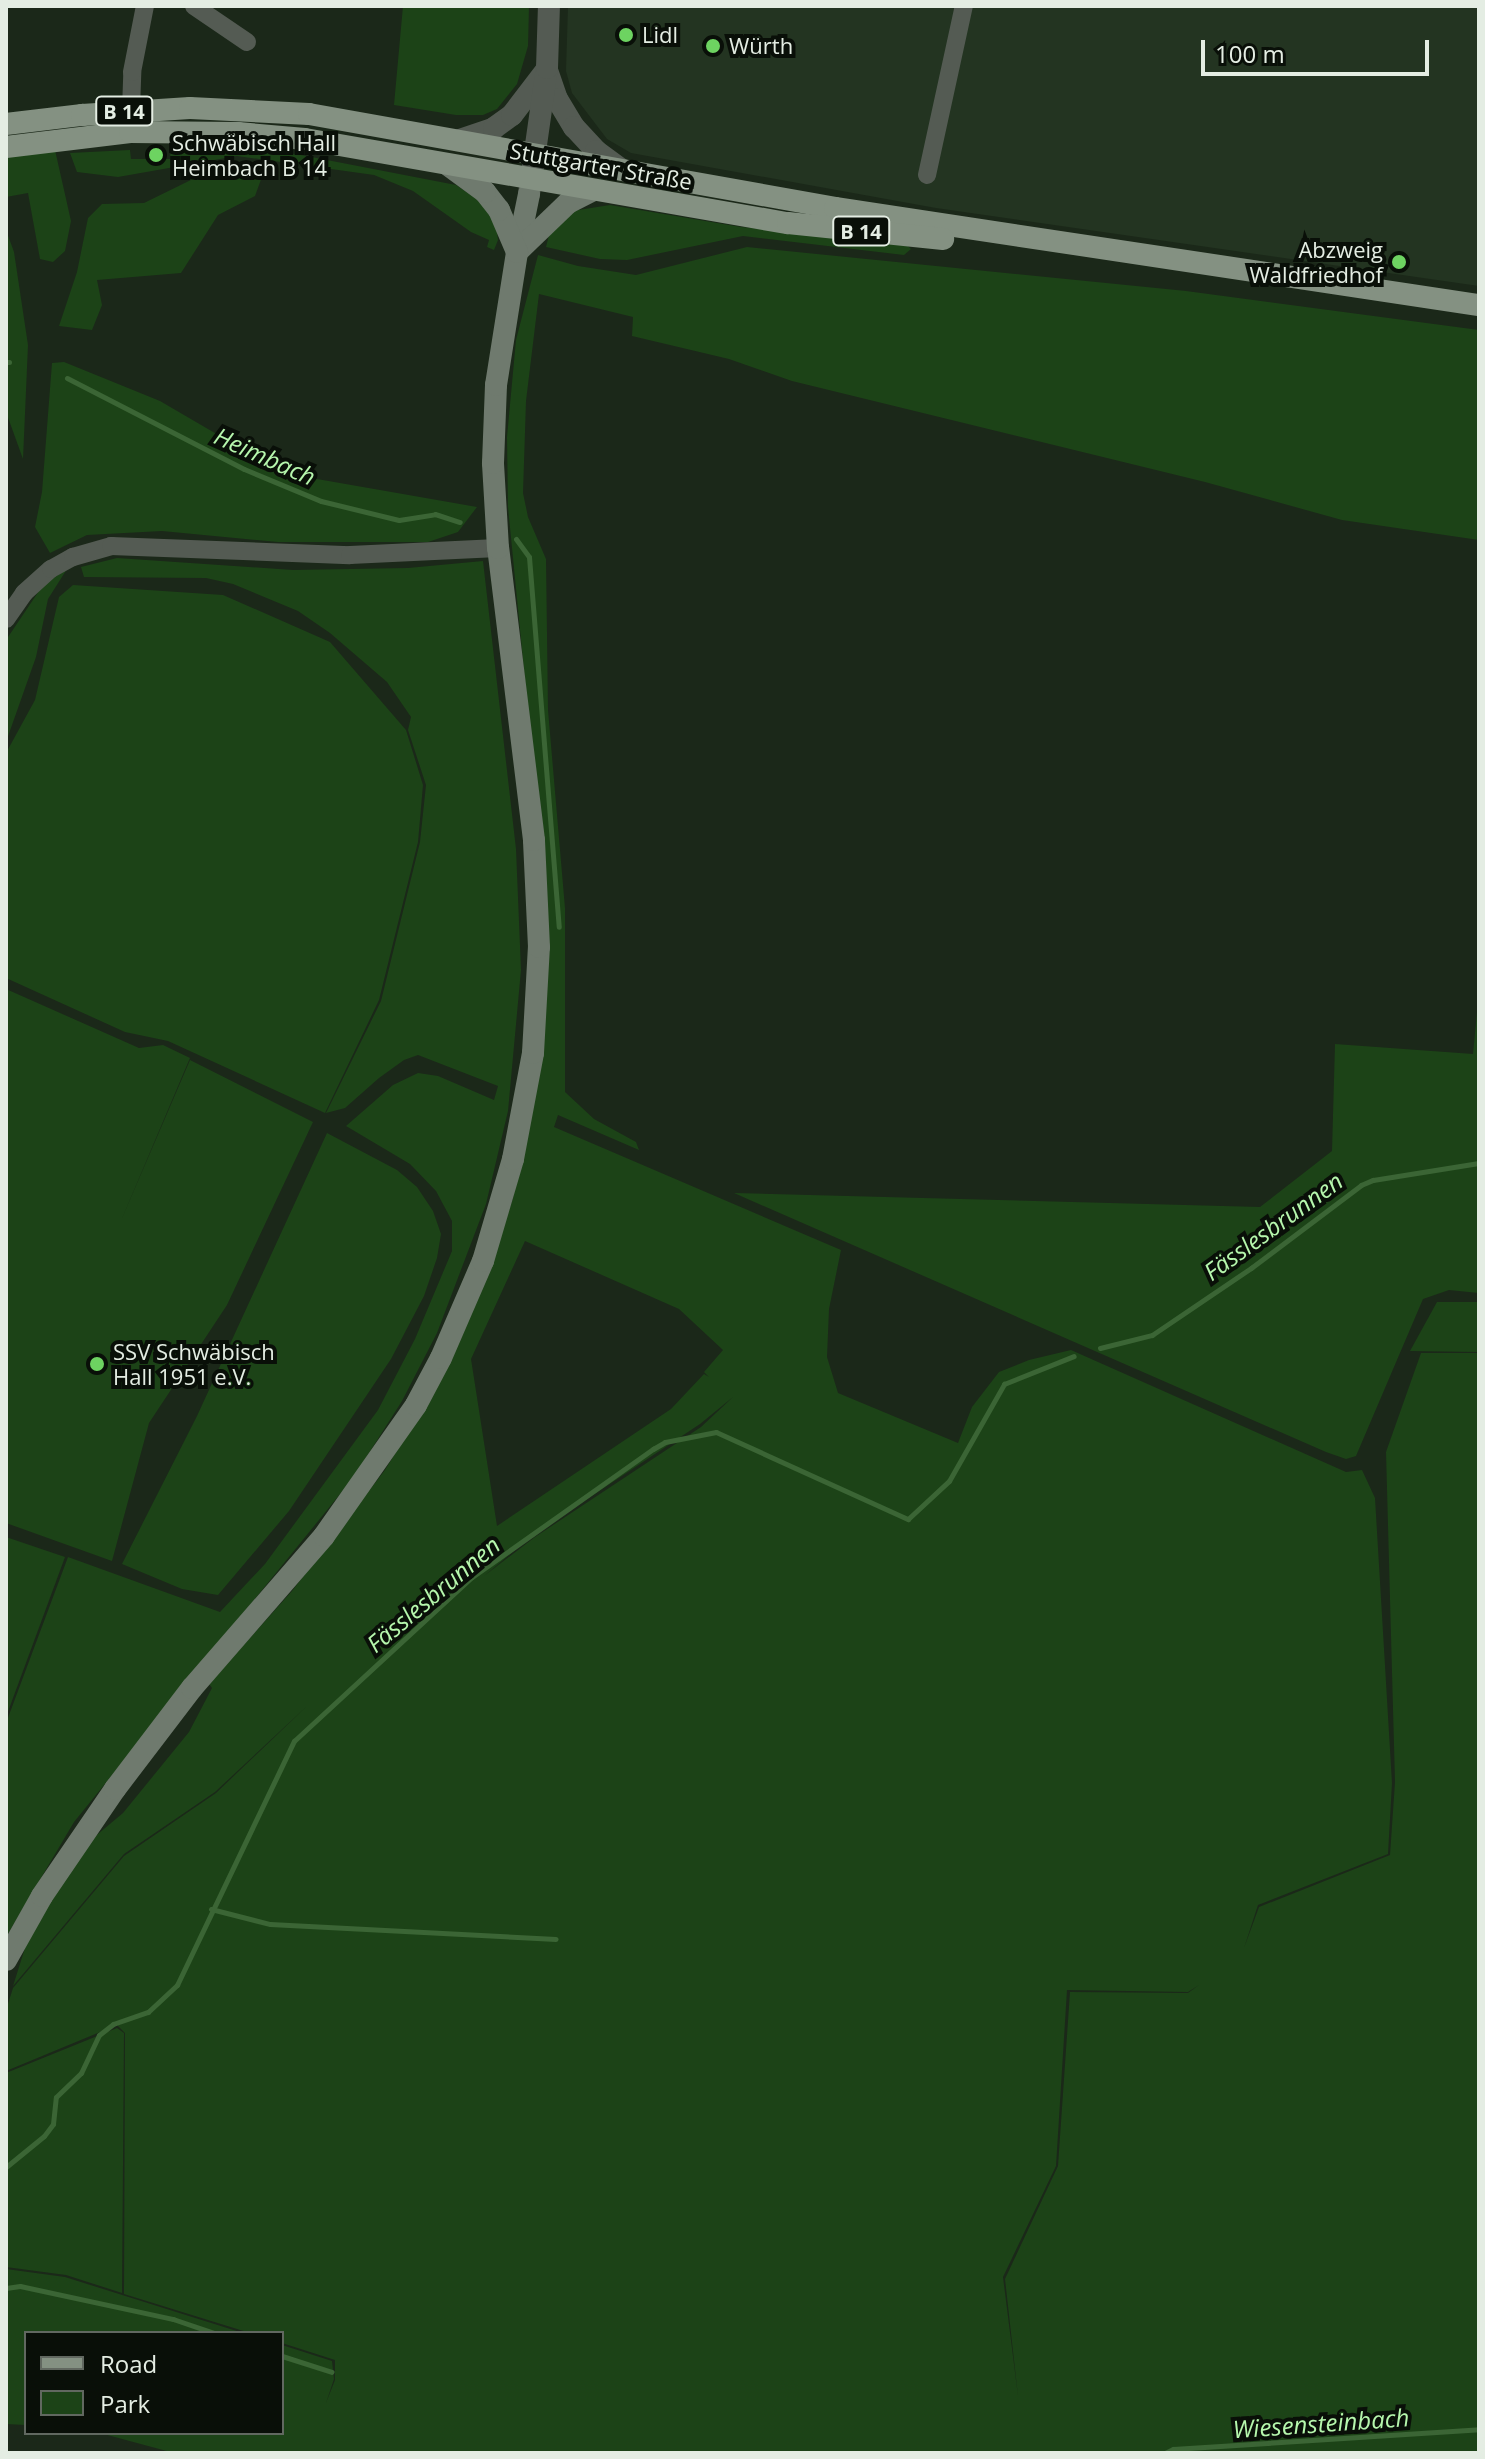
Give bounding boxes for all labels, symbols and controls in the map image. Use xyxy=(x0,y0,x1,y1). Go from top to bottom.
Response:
place label: Lidl xyxy=(642,22,678,48)
scale bar xyxy=(1205,24,1433,74)
marker: Lidl xyxy=(617,26,635,44)
place label: Würth xyxy=(729,33,793,59)
marker: Würth xyxy=(704,37,722,55)
text: 100 m xyxy=(1215,37,1285,70)
road number: B 14 xyxy=(94,95,154,127)
place label: Schwäbisch Hall Heimbach B 14 xyxy=(172,129,336,180)
street label: Stuttgarter Straße xyxy=(508,137,694,195)
marker: Schwäbisch Hall Heimbach B 14 xyxy=(147,146,165,164)
road number: B 14 xyxy=(831,215,891,247)
place label: Abzweig Waldfriedhof xyxy=(1250,236,1383,288)
marker: Abzweig Waldfriedhof xyxy=(1390,253,1408,271)
water label: Heimbach xyxy=(210,421,320,491)
water label: Fässlesbrunnen xyxy=(1198,1166,1348,1286)
place label: SSV Schwäbisch Hall 1951 e.V. xyxy=(113,1338,275,1390)
marker: SSV Schwäbisch Hall 1951 e.V. xyxy=(88,1355,106,1373)
water label: Fässlesbrunnen xyxy=(361,1530,505,1658)
legend xyxy=(24,2331,284,2435)
text: Road xyxy=(100,2347,157,2380)
text: Park xyxy=(100,2387,150,2420)
water label: Wiesensteinbach xyxy=(1232,2402,1410,2444)

